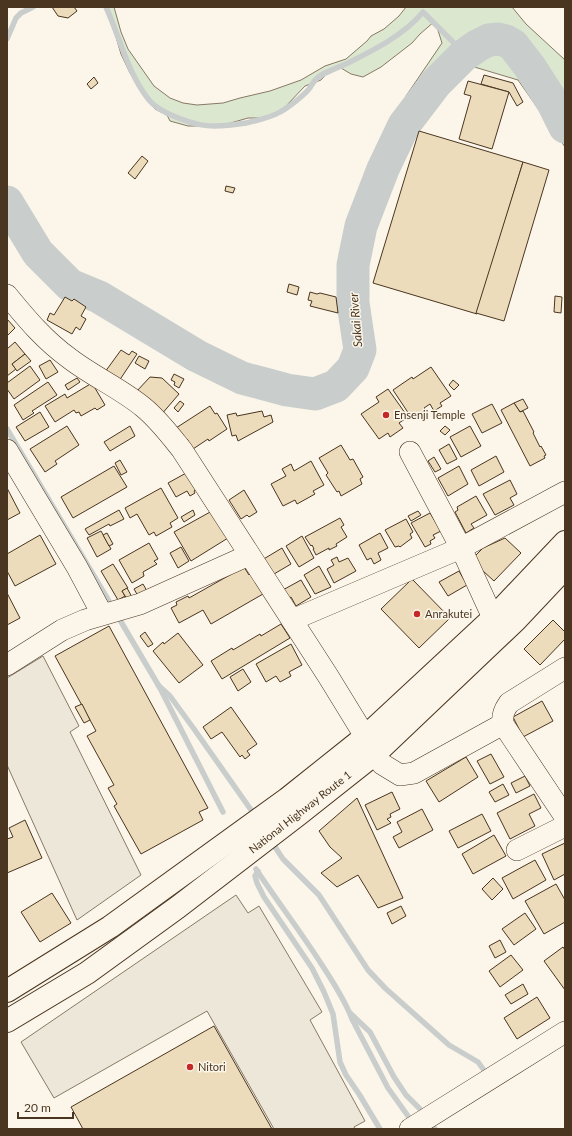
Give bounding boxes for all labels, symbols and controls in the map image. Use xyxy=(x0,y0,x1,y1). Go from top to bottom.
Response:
water label: Sakai River xyxy=(346,291,365,348)
place label: Ensenji Temple xyxy=(394,408,466,421)
marker: Ensenji Temple xyxy=(381,410,391,420)
place label: Anrakutei xyxy=(425,607,472,620)
marker: Anrakutei xyxy=(412,609,422,619)
street label: National Highway Route 1 xyxy=(246,768,353,856)
place label: Nitori xyxy=(198,1060,226,1073)
marker: Nitori xyxy=(185,1062,195,1072)
scale bar xyxy=(18,1094,73,1120)
text: 20 m xyxy=(24,1100,51,1115)

